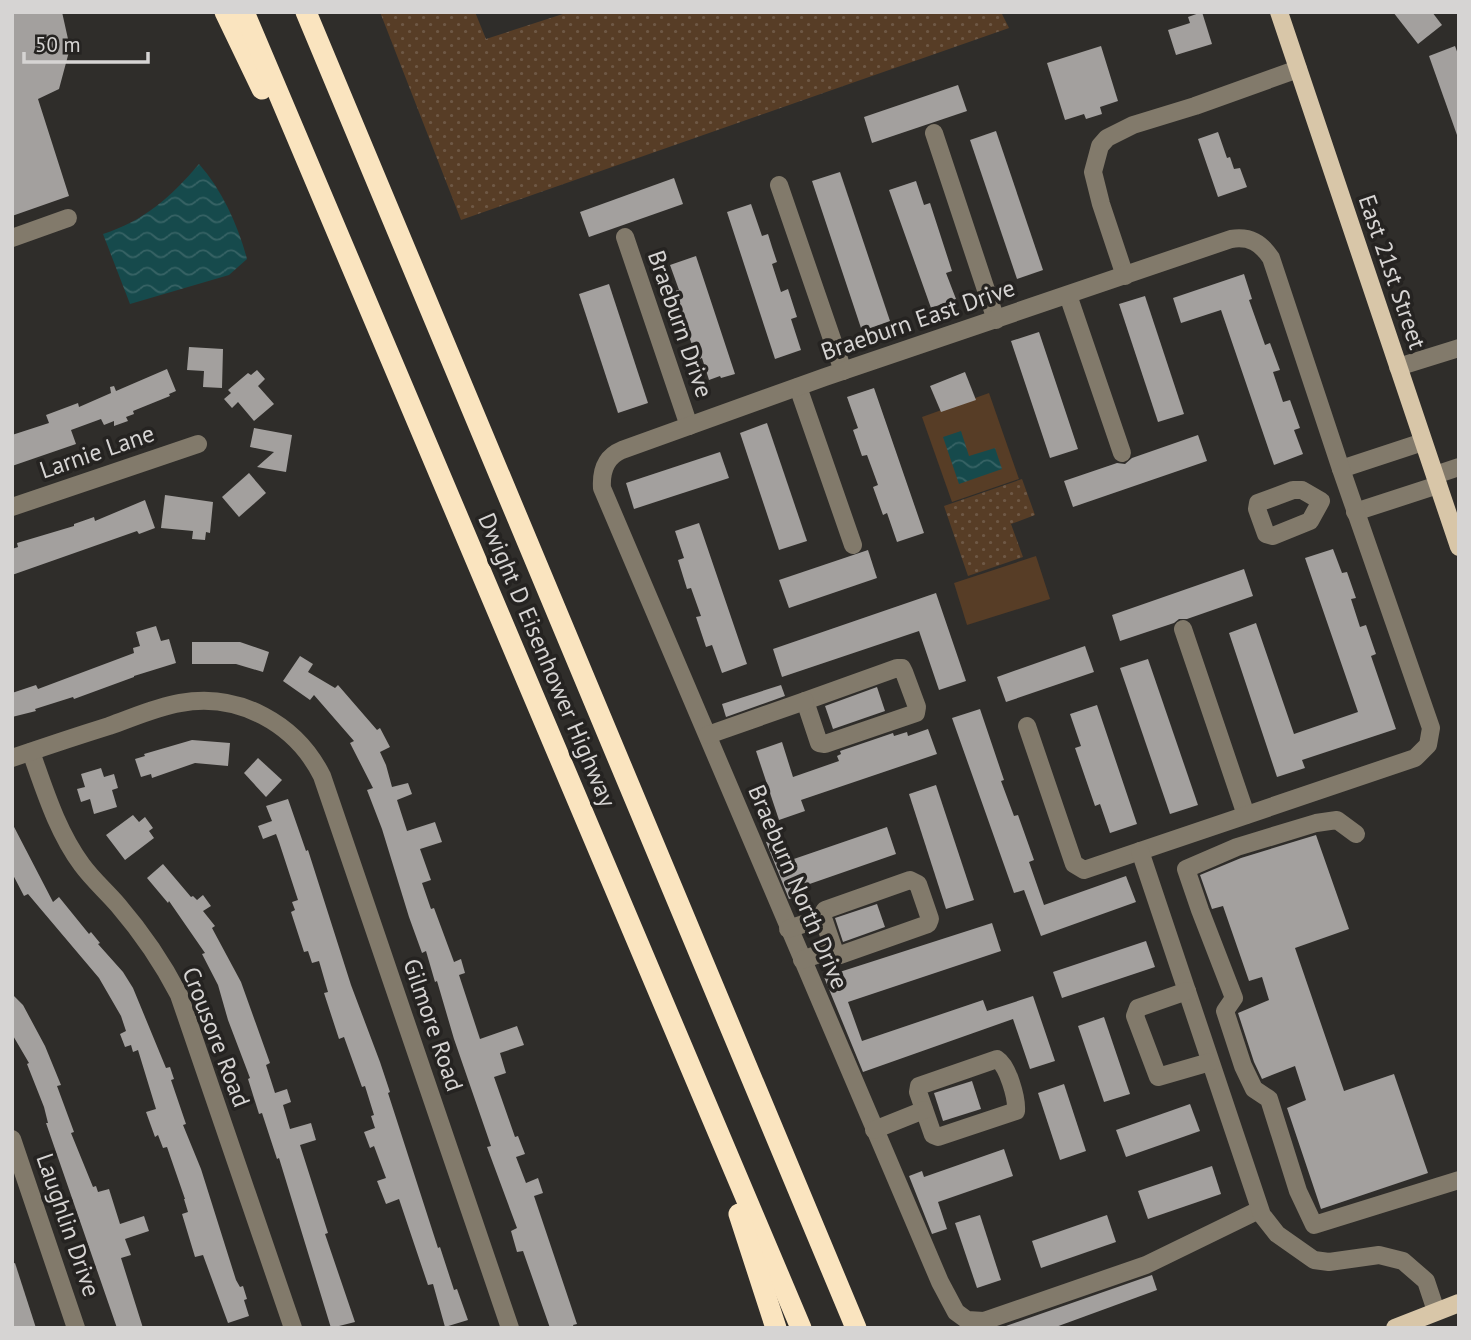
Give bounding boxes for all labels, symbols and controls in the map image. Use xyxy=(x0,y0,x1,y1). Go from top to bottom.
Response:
scale bar xyxy=(24,21,149,65)
text: 50 m xyxy=(35,31,81,58)
street label: East 21st Street xyxy=(1352,190,1433,353)
street label: Braeburn Drive xyxy=(641,246,720,402)
street label: Braeburn East Drive xyxy=(817,272,1019,367)
street label: Larnie Lane xyxy=(35,417,158,486)
street label: Dwight D Eisenhower Highway xyxy=(471,508,624,811)
street label: Braeburn North Drive xyxy=(741,780,856,994)
street label: Gilmore Road xyxy=(396,955,471,1095)
street label: Crousore Road xyxy=(176,962,257,1111)
street label: Laughlin Drive xyxy=(29,1149,107,1301)

